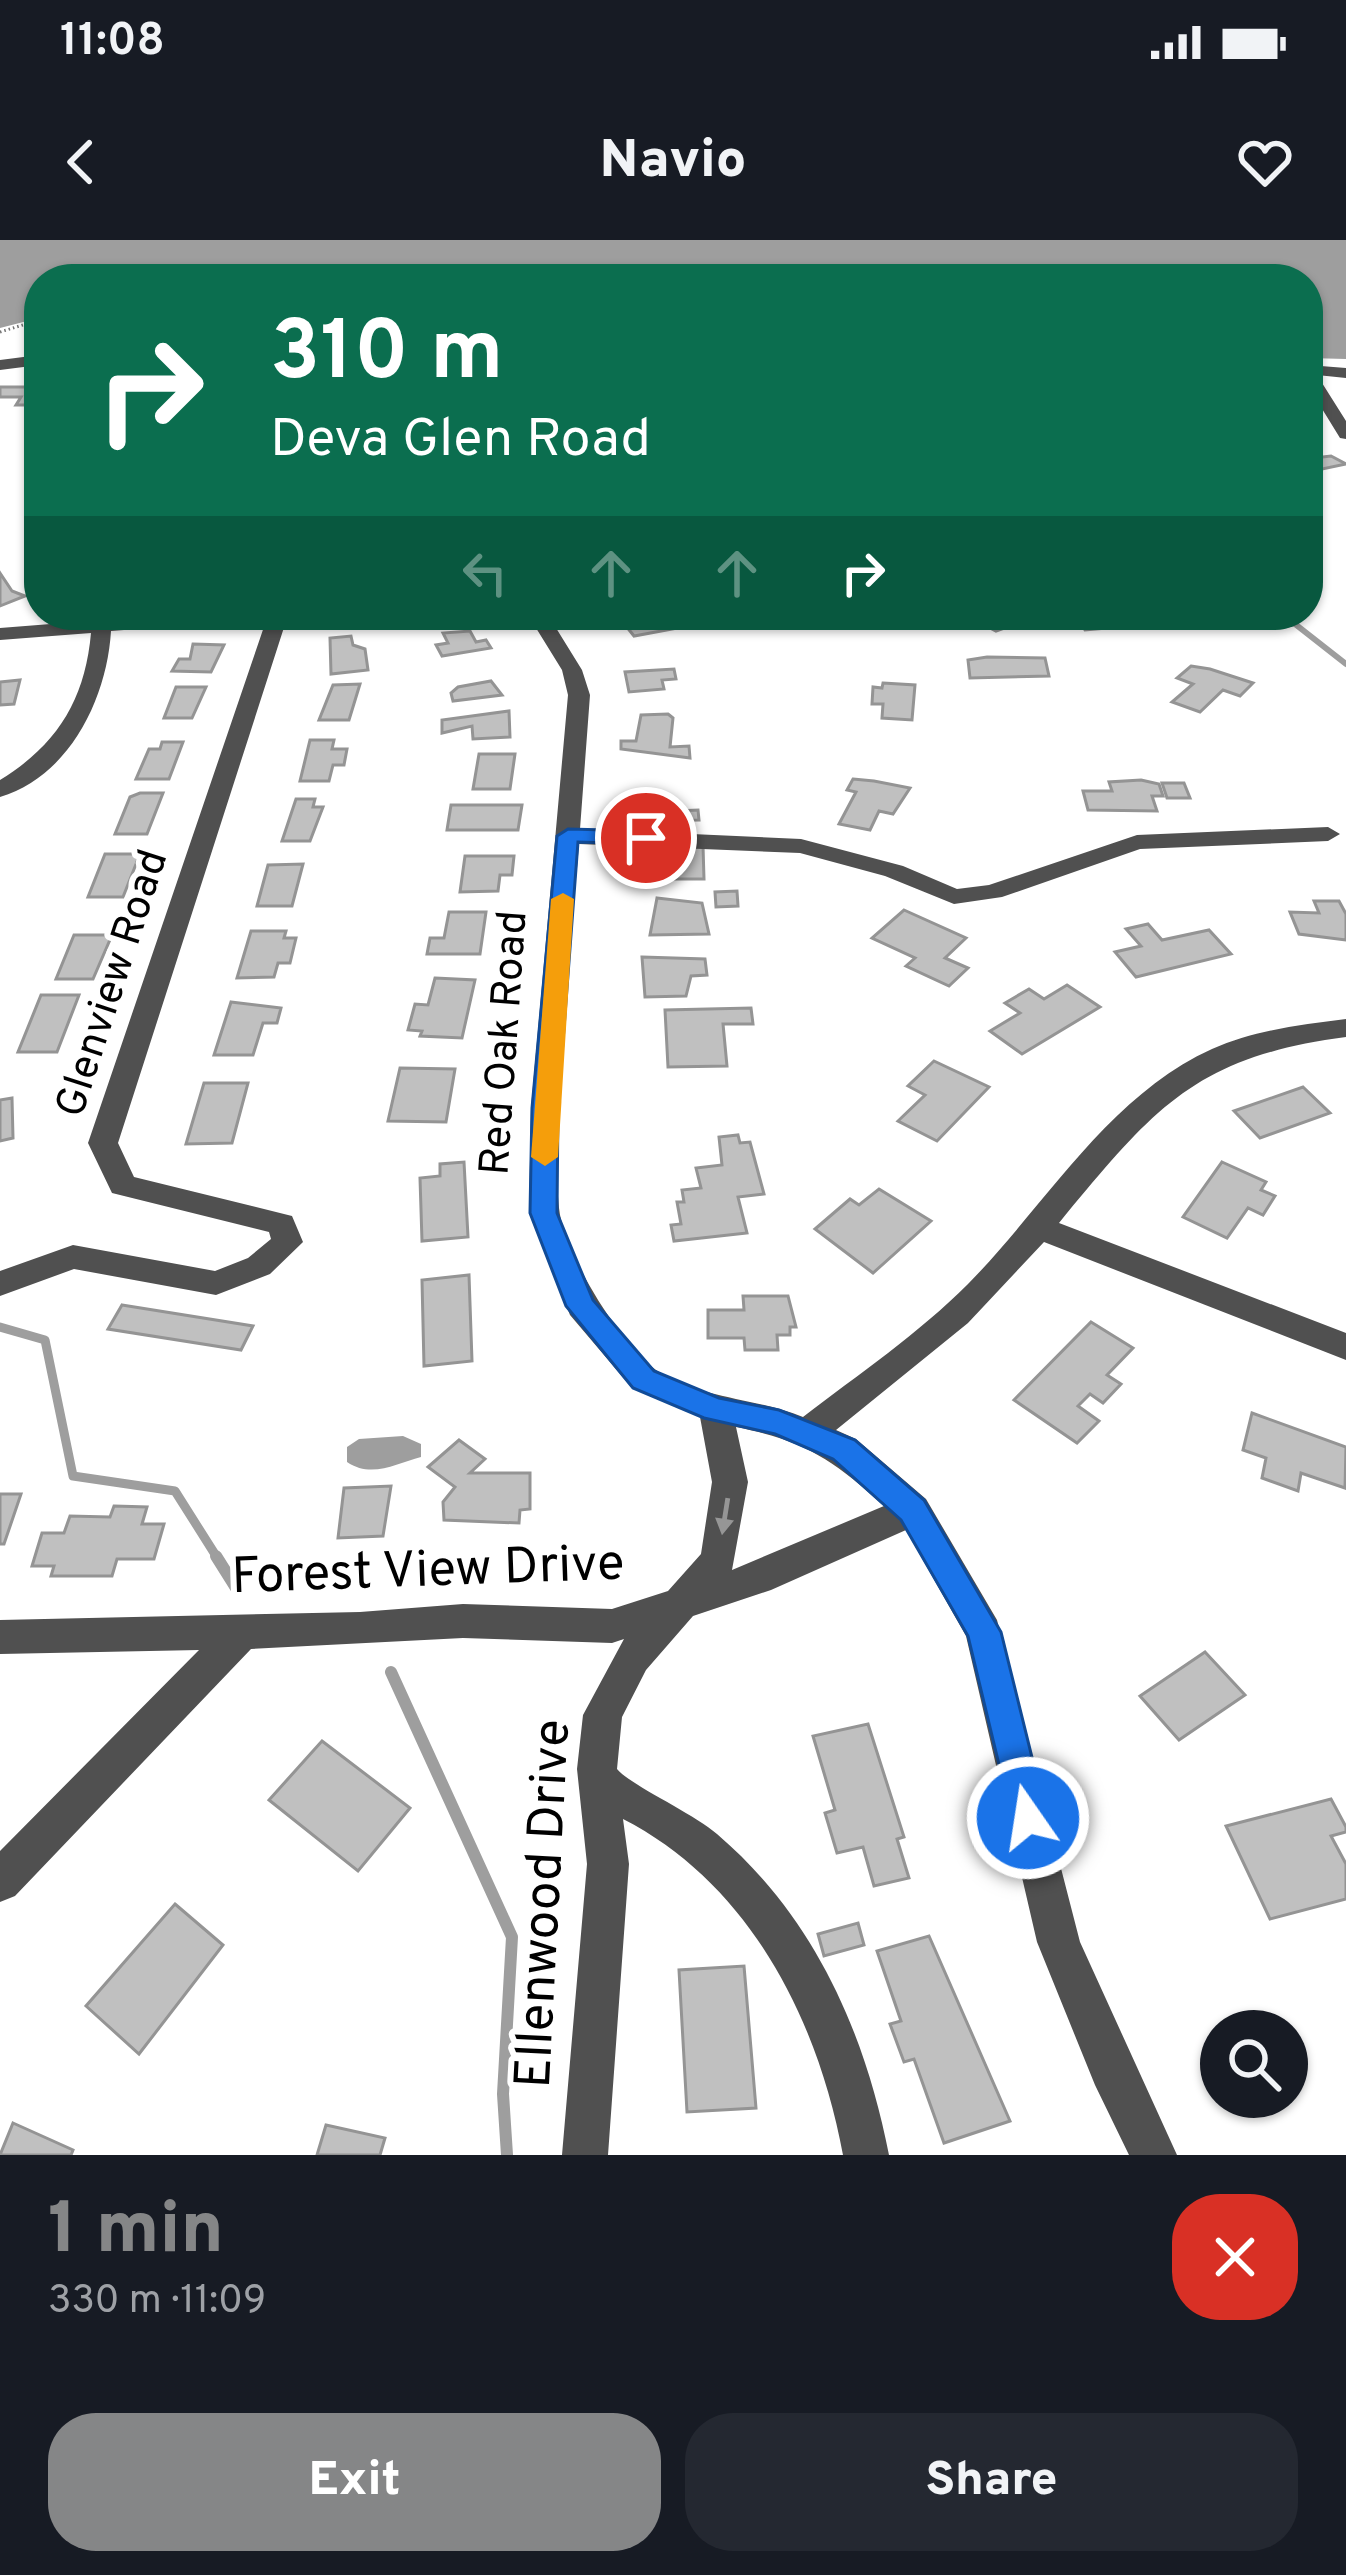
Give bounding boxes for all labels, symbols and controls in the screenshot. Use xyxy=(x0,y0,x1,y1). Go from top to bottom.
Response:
text: 11:08 xyxy=(60,14,165,71)
text: Navio xyxy=(599,128,747,197)
icon: back xyxy=(48,129,114,195)
icon: heart xyxy=(1232,129,1298,195)
text: 310 m xyxy=(270,303,504,409)
icon: right xyxy=(72,312,228,468)
text: Deva Glen Road xyxy=(270,407,651,476)
icon: left xyxy=(452,540,518,606)
icon: ahead xyxy=(578,540,644,606)
icon: ahead xyxy=(704,540,770,606)
icon: right xyxy=(830,540,896,606)
pin xyxy=(595,787,697,889)
icon: arrive xyxy=(613,805,679,871)
street label: Glenview Road xyxy=(46,844,182,1124)
street label: Red Oak Road xyxy=(470,909,542,1177)
one-way arrow xyxy=(715,1497,734,1535)
street label: Forest View Drive xyxy=(230,1534,626,1612)
street label: Ellenwood Drive xyxy=(504,1718,588,2090)
position arrow xyxy=(965,1755,1091,1881)
map controls xyxy=(1200,2010,1308,2118)
button: search xyxy=(1200,2010,1308,2118)
text: 1 min xyxy=(48,2187,224,2279)
button: close xyxy=(1172,2194,1298,2320)
text: 330 m · 11:09 xyxy=(48,2278,266,2327)
button: Exit xyxy=(48,2413,661,2551)
button: Share xyxy=(685,2413,1298,2551)

